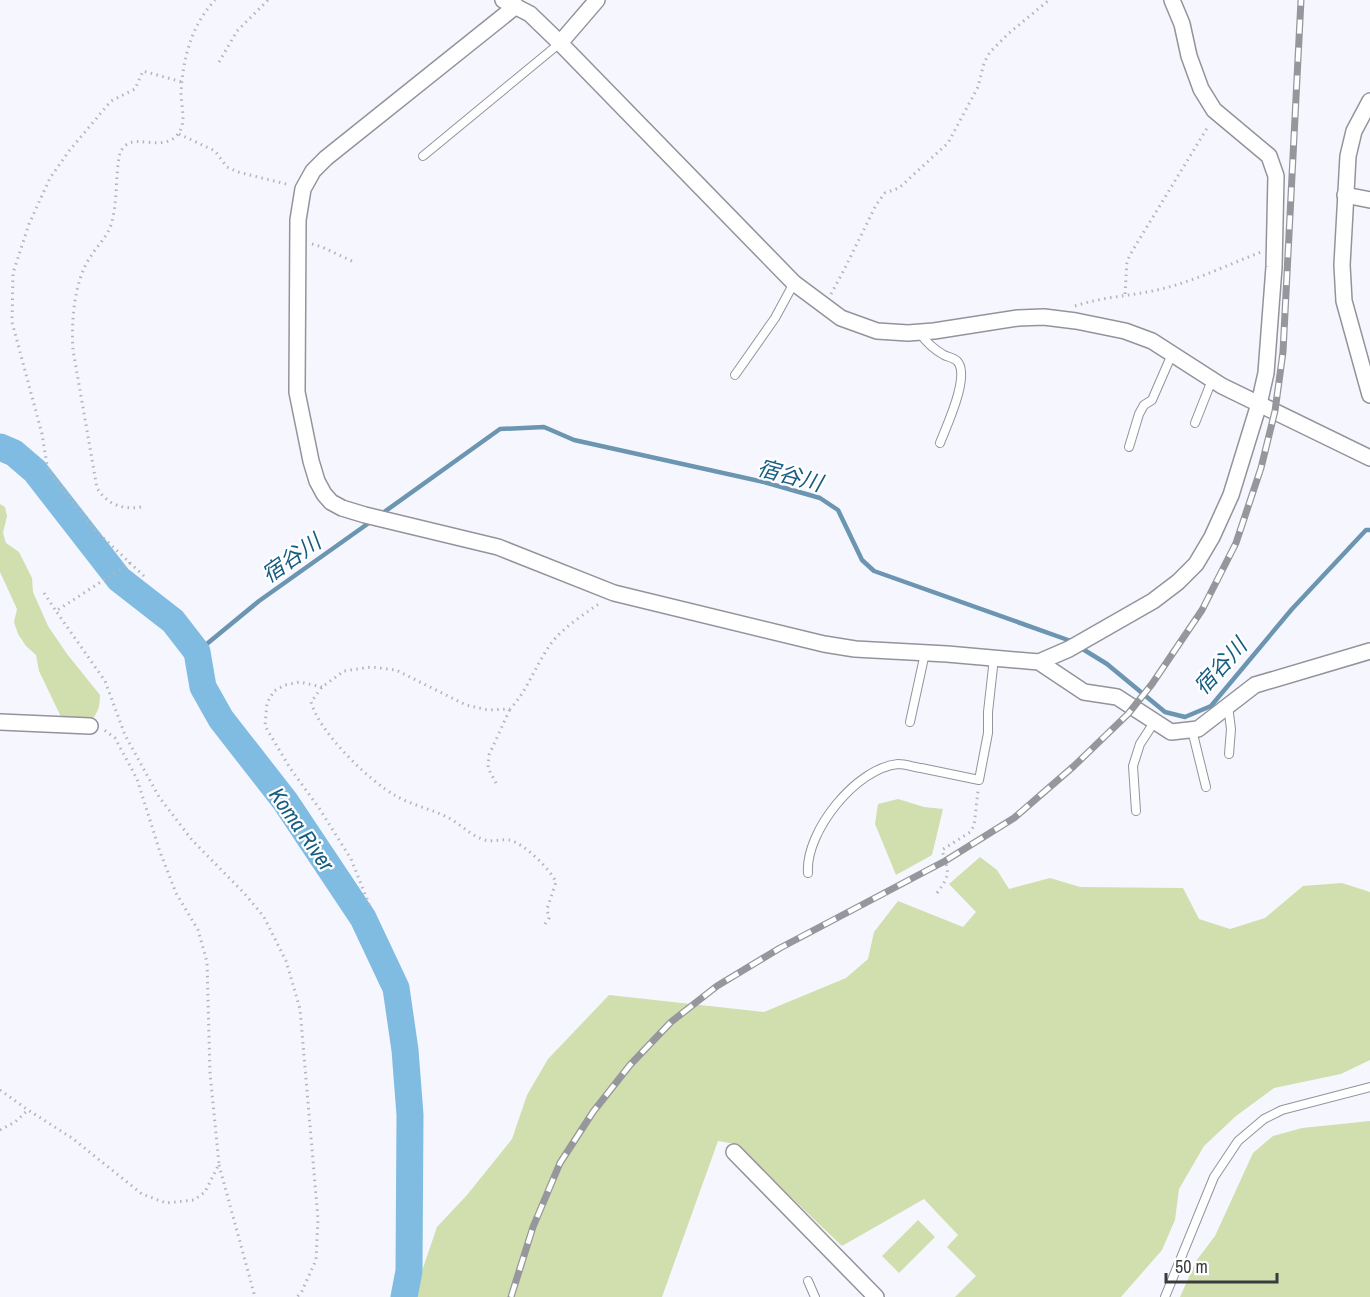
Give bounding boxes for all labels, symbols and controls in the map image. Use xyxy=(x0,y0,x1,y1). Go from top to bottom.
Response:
water label: 宿谷川 xyxy=(754,452,828,499)
water label: 宿谷川 xyxy=(255,526,328,589)
water label: 宿谷川 xyxy=(1187,630,1255,701)
water label: Koma River xyxy=(262,781,342,877)
scale bar xyxy=(1166,1246,1277,1284)
text: 50 m xyxy=(1175,1254,1208,1279)

